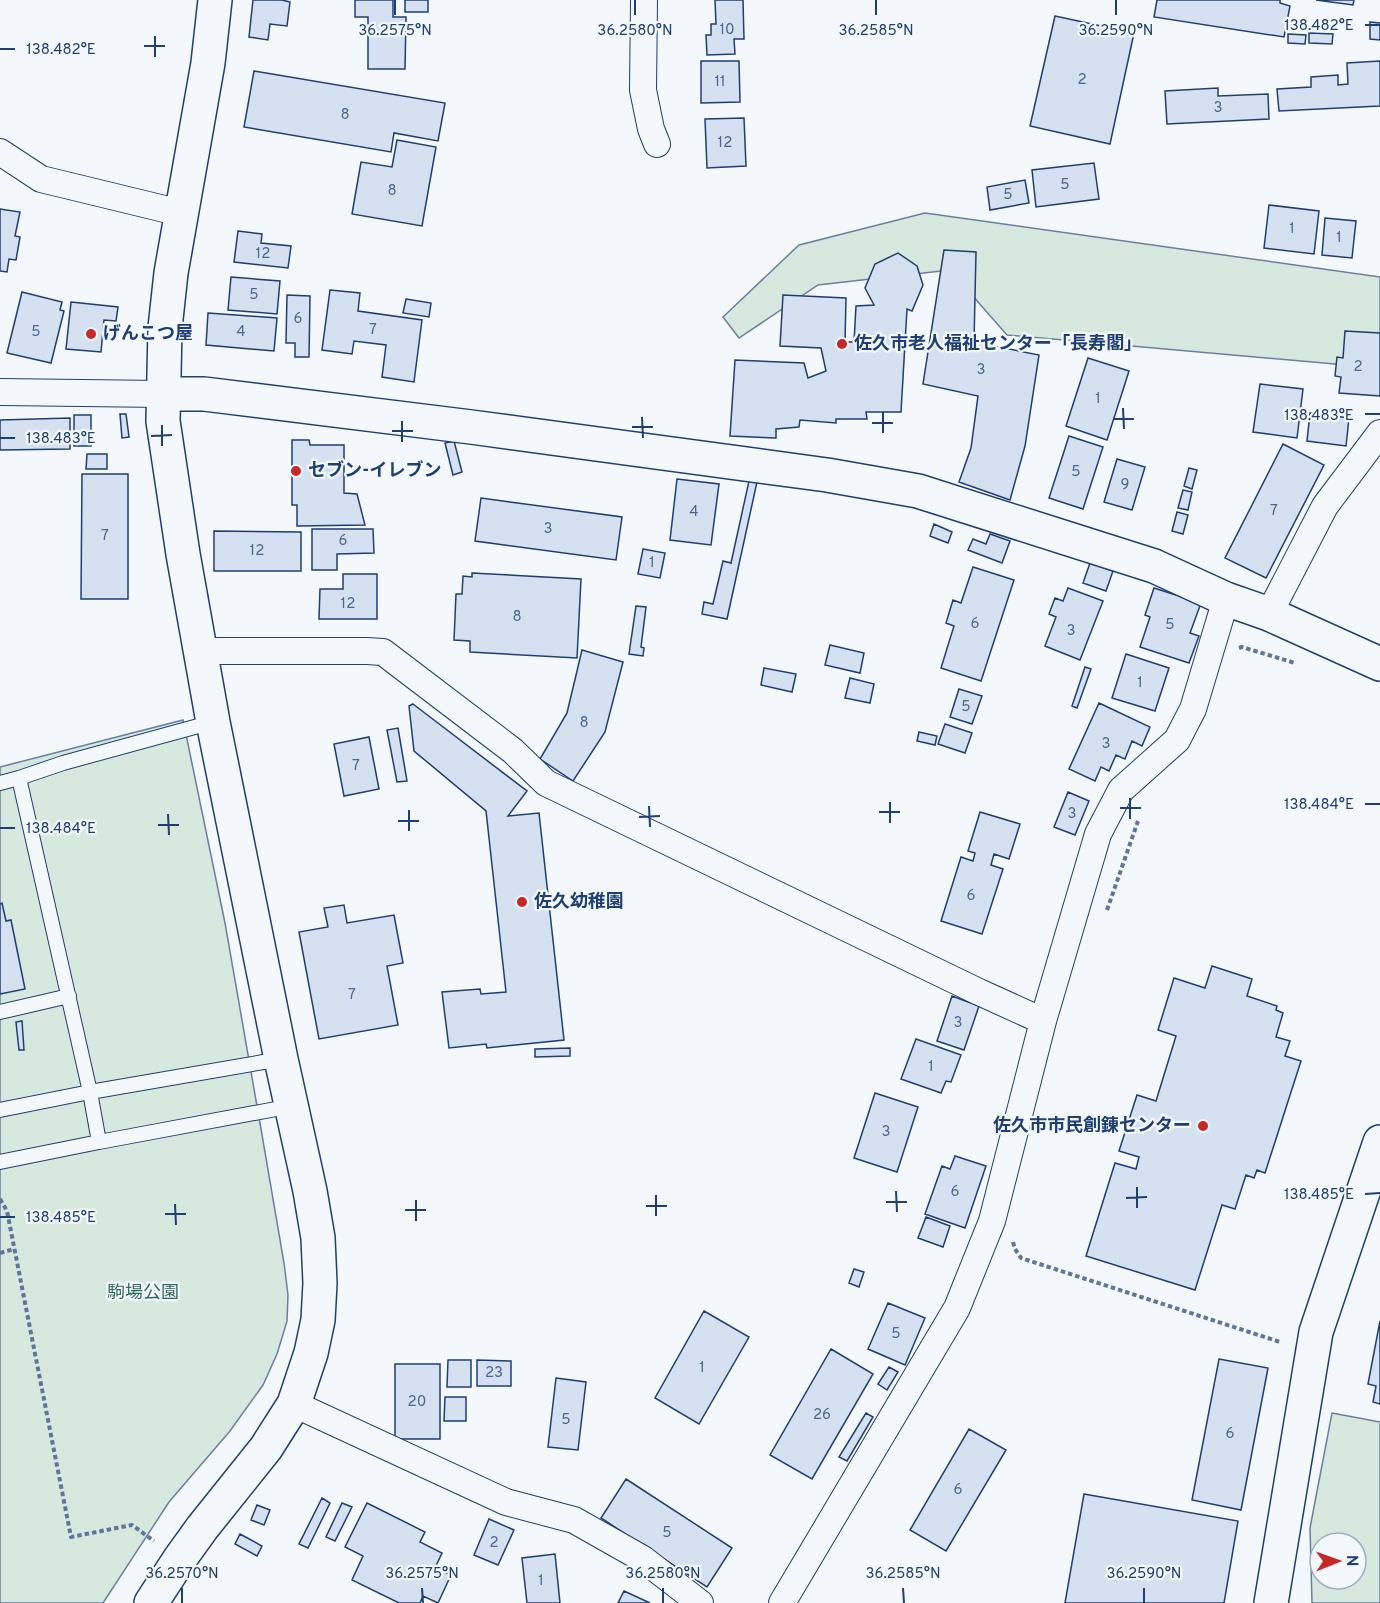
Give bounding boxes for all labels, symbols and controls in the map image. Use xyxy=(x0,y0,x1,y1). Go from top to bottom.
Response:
text: 138.482°E xyxy=(1284,17,1354,36)
house number: 10 xyxy=(719,21,735,40)
text: 36.2575°N xyxy=(358,22,432,41)
text: 36.2580°N xyxy=(597,22,673,41)
text: 36.2585°N xyxy=(838,22,914,41)
text: 36.2590°N xyxy=(1079,22,1153,41)
text: 138.482°E xyxy=(26,41,96,60)
house number: 2 xyxy=(1077,71,1087,90)
house number: 11 xyxy=(714,73,726,92)
house number: 3 xyxy=(1213,99,1223,118)
house number: 8 xyxy=(340,106,350,125)
house number: 12 xyxy=(718,134,732,153)
house number: 5 xyxy=(1060,176,1070,195)
house number: 8 xyxy=(387,182,397,201)
house number: 5 xyxy=(1003,186,1013,205)
house number: 1 xyxy=(1289,220,1295,239)
house number: 1 xyxy=(1336,229,1342,248)
house number: 12 xyxy=(256,245,270,264)
house number: 5 xyxy=(249,286,259,305)
house number: 6 xyxy=(294,310,303,329)
house number: 7 xyxy=(369,321,377,340)
house number: 5 xyxy=(31,323,41,342)
place label: げんこつ屋 xyxy=(103,323,193,346)
house number: 4 xyxy=(236,323,246,342)
marker: げんこつ屋 xyxy=(84,327,98,341)
place label: 佐久市老人福祉センター「長寿閣」 xyxy=(854,333,1142,356)
marker: 佐久市老人福祉センター「長寿閣」 xyxy=(835,337,849,351)
house number: 2 xyxy=(1353,358,1363,377)
house number: 3 xyxy=(976,361,986,380)
house number: 1 xyxy=(1095,390,1101,409)
text: 138.483°E xyxy=(1284,407,1354,426)
text: 138.483°E xyxy=(26,430,96,449)
place label: セブン-イレブン xyxy=(308,460,441,483)
house number: 5 xyxy=(1071,463,1081,482)
marker: セブン-イレブン xyxy=(289,464,303,478)
house number: 9 xyxy=(1121,476,1129,495)
house number: 7 xyxy=(1270,502,1278,521)
house number: 4 xyxy=(689,503,699,522)
house number: 3 xyxy=(543,520,553,539)
house number: 7 xyxy=(101,527,109,546)
house number: 6 xyxy=(339,532,348,551)
house number: 12 xyxy=(250,542,264,561)
house number: 1 xyxy=(649,554,655,573)
house number: 12 xyxy=(341,595,355,614)
house number: 8 xyxy=(512,608,522,627)
house number: 6 xyxy=(971,615,980,634)
house number: 5 xyxy=(1165,616,1175,635)
house number: 3 xyxy=(1066,622,1076,641)
house number: 1 xyxy=(1137,674,1143,693)
house number: 5 xyxy=(961,698,971,717)
house number: 8 xyxy=(579,714,589,733)
house number: 3 xyxy=(1101,735,1111,754)
house number: 7 xyxy=(352,757,360,776)
text: 138.484°E xyxy=(1284,796,1354,815)
house number: 3 xyxy=(1067,805,1077,824)
text: 138.484°E xyxy=(26,820,96,839)
house number: 6 xyxy=(967,887,976,906)
place label: 佐久幼稚園 xyxy=(534,891,624,914)
marker: 佐久幼稚園 xyxy=(515,895,529,909)
house number: 7 xyxy=(348,986,356,1005)
house number: 3 xyxy=(953,1014,963,1033)
house number: 1 xyxy=(928,1058,934,1077)
place label: 佐久市市民創錬センター xyxy=(993,1115,1191,1138)
marker: 佐久市市民創錬センター xyxy=(1196,1119,1210,1133)
house number: 3 xyxy=(881,1123,891,1142)
house number: 6 xyxy=(951,1183,960,1202)
text: 138.485°E xyxy=(1284,1186,1354,1205)
text: 138.485°E xyxy=(26,1209,96,1228)
park label: 駒場公園 xyxy=(107,1282,179,1305)
house number: 5 xyxy=(891,1325,901,1344)
house number: 1 xyxy=(699,1359,705,1378)
house number: 23 xyxy=(485,1364,503,1383)
house number: 20 xyxy=(408,1393,426,1412)
house number: 26 xyxy=(813,1406,831,1425)
house number: 5 xyxy=(561,1411,571,1430)
house number: 6 xyxy=(1226,1425,1235,1444)
house number: 6 xyxy=(954,1481,963,1500)
house number: 5 xyxy=(662,1524,672,1543)
north arrow xyxy=(1308,1531,1368,1591)
house number: 2 xyxy=(489,1534,499,1553)
text: N xyxy=(1341,1555,1361,1567)
text: 36.2570°N xyxy=(145,1565,219,1584)
text: 36.2575°N xyxy=(385,1565,459,1584)
text: 36.2580°N xyxy=(625,1565,701,1584)
text: 36.2585°N xyxy=(865,1565,941,1584)
text: 36.2590°N xyxy=(1107,1565,1181,1584)
house number: 1 xyxy=(538,1572,544,1591)

